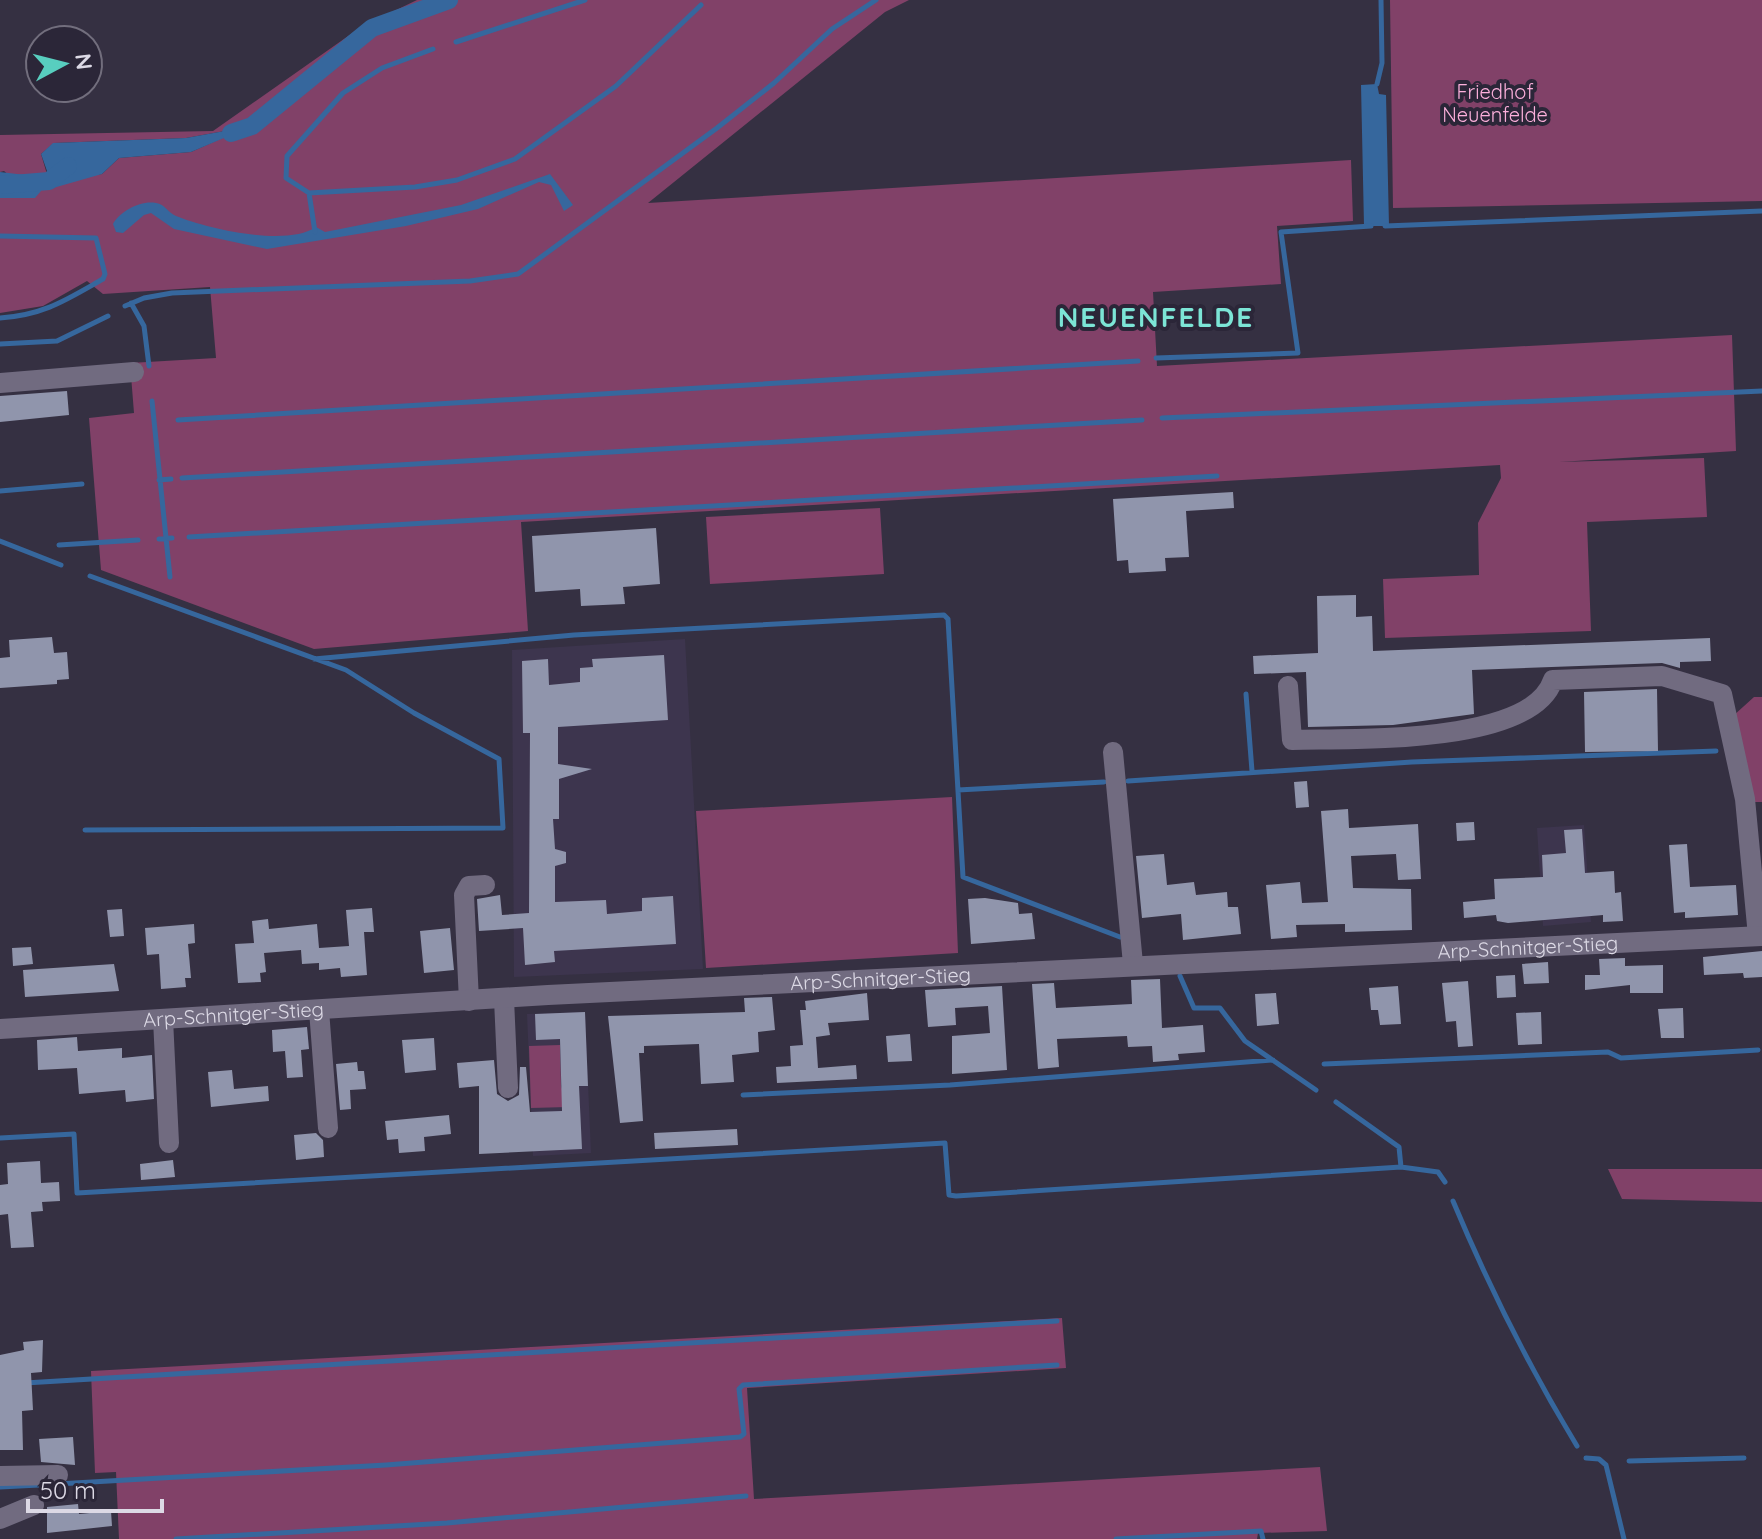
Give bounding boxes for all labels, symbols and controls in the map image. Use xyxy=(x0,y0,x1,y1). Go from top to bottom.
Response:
north arrow xyxy=(24,24,104,104)
text: N xyxy=(69,52,99,71)
park label: Friedhof Neuenfelde xyxy=(1442,79,1548,127)
district label: NEUENFELDE xyxy=(1058,299,1254,334)
street label: Arp-Schnitger-Stieg xyxy=(1437,930,1619,964)
street label: Arp-Schnitger-Stieg xyxy=(790,961,972,995)
street label: Arp-Schnitger-Stieg xyxy=(142,996,325,1032)
scale bar xyxy=(28,1463,162,1513)
text: 50 m xyxy=(40,1475,96,1505)

